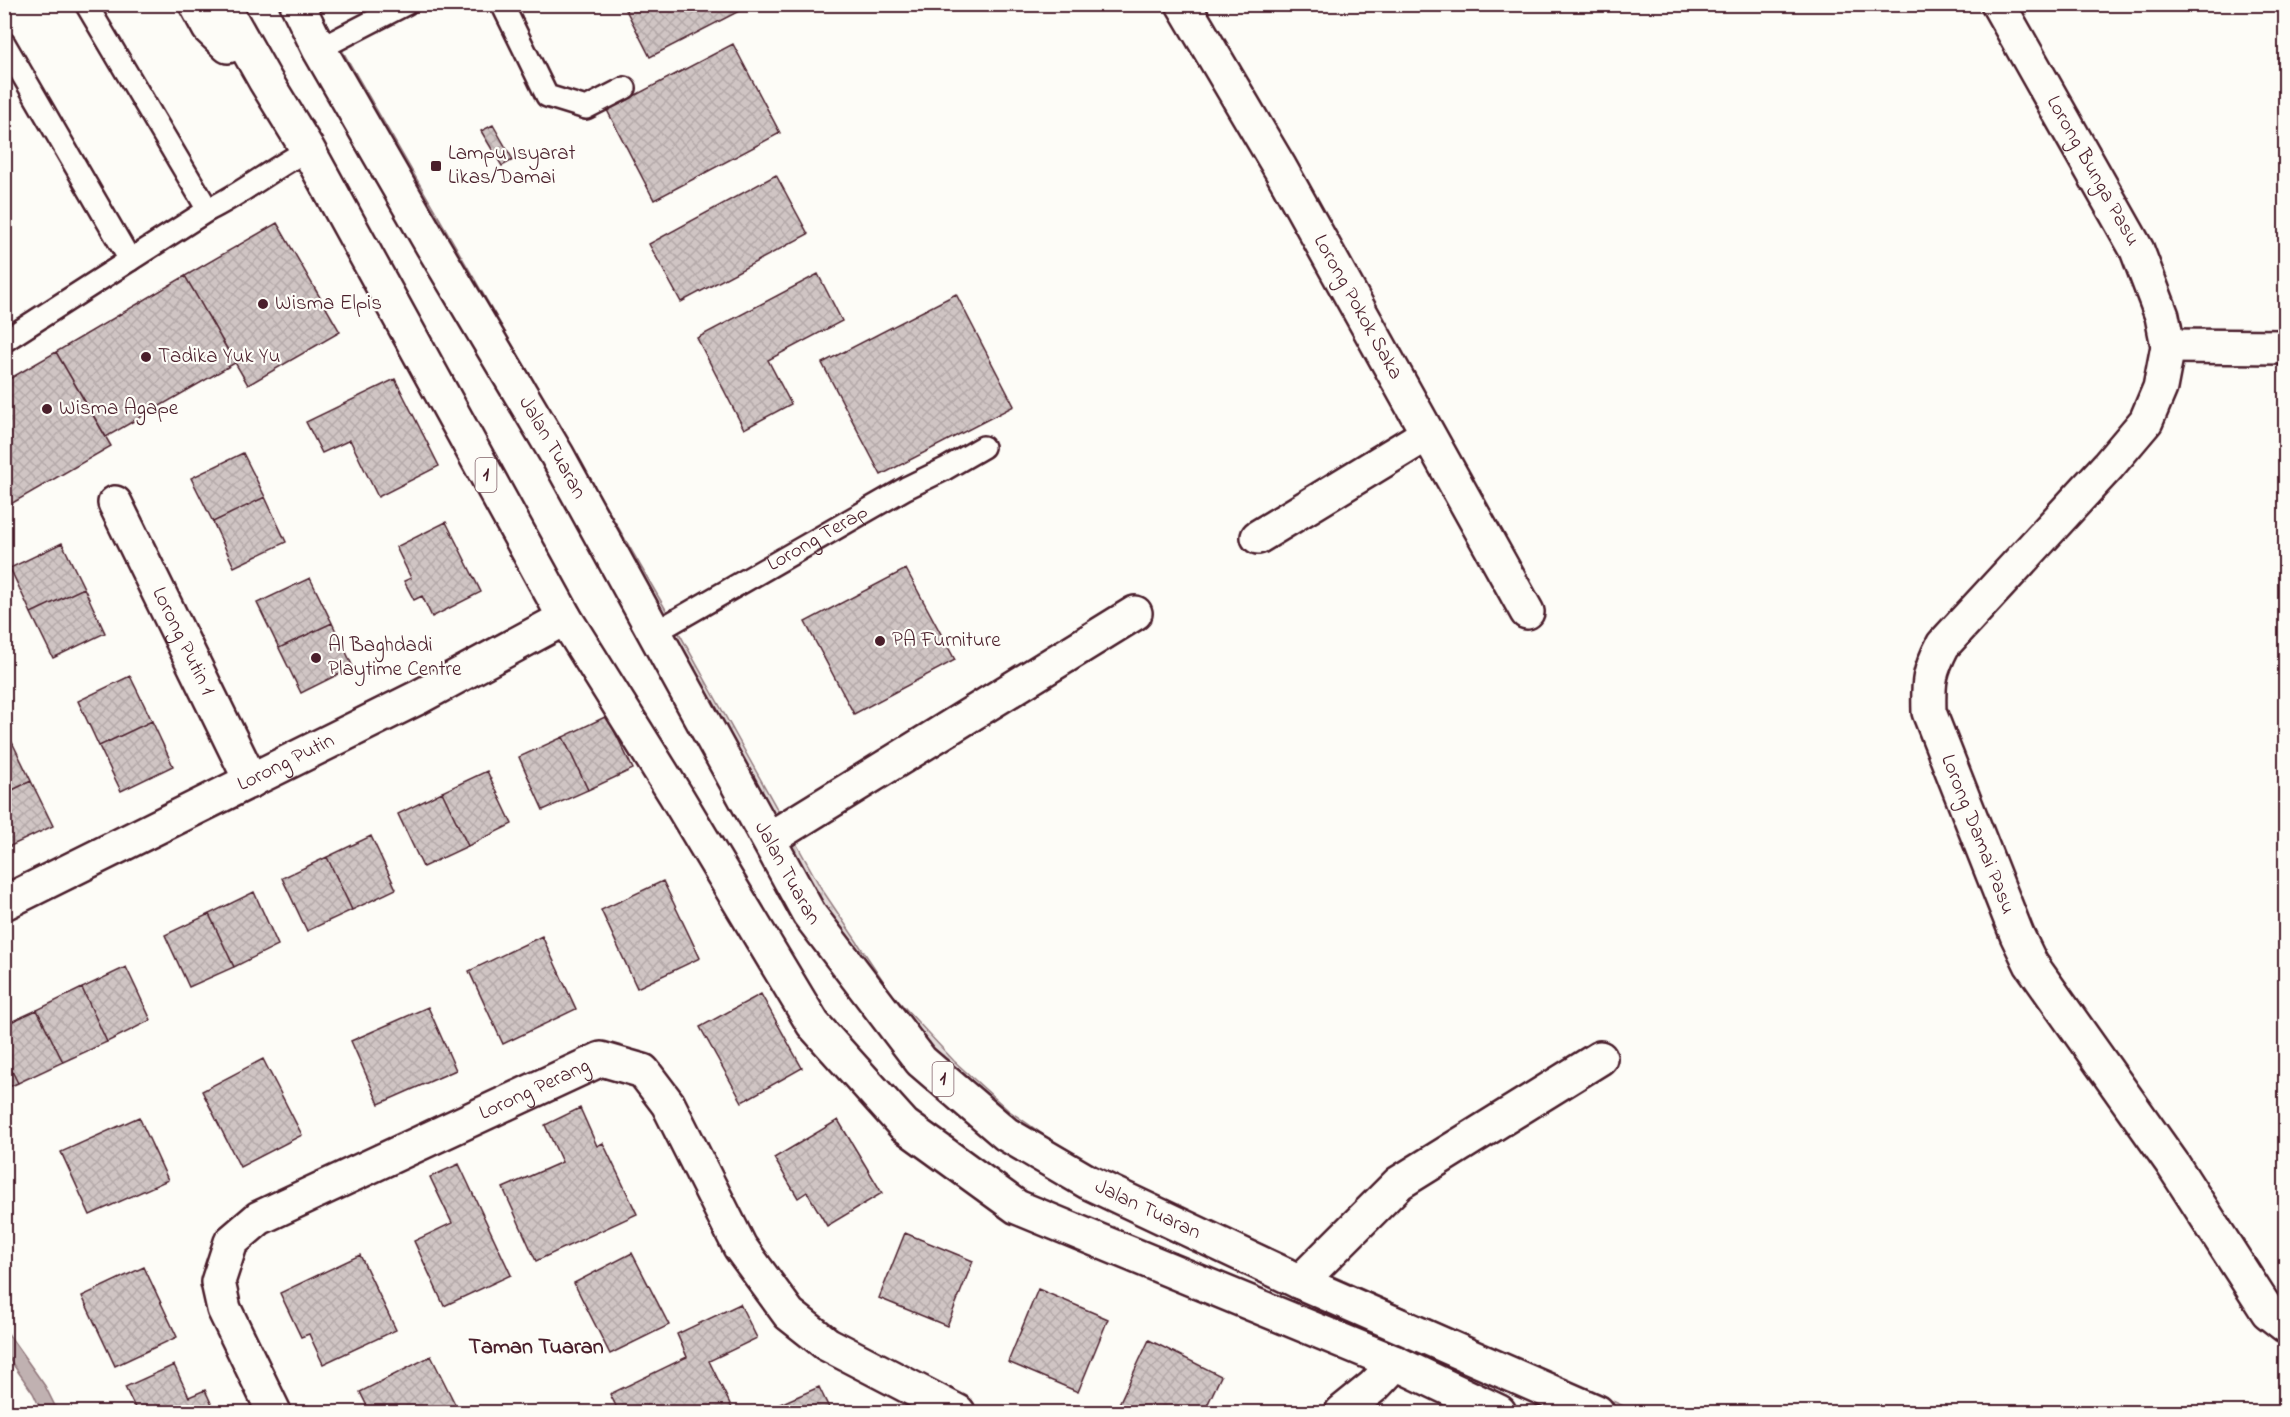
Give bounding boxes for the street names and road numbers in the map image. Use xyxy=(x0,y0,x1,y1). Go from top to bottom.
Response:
street label: Lorong Bunga Pasu xyxy=(2038,90,2147,252)
street label: Lorong Pokok Saka xyxy=(1305,229,1410,385)
street label: Jalan Tuaran xyxy=(510,391,593,505)
road number: 1 xyxy=(476,458,496,492)
street label: Lorong Terap xyxy=(762,498,874,580)
street label: Lorong Putin 1 xyxy=(143,582,222,701)
street label: Lorong Putin xyxy=(232,726,340,800)
street label: Lorong Damai Pasu xyxy=(1932,750,2022,919)
street label: Jalan Tuaran xyxy=(746,816,828,932)
street label: Lorong Perang xyxy=(474,1051,596,1129)
road number: 1 xyxy=(932,1062,954,1096)
street label: Jalan Tuaran xyxy=(1089,1172,1206,1248)

